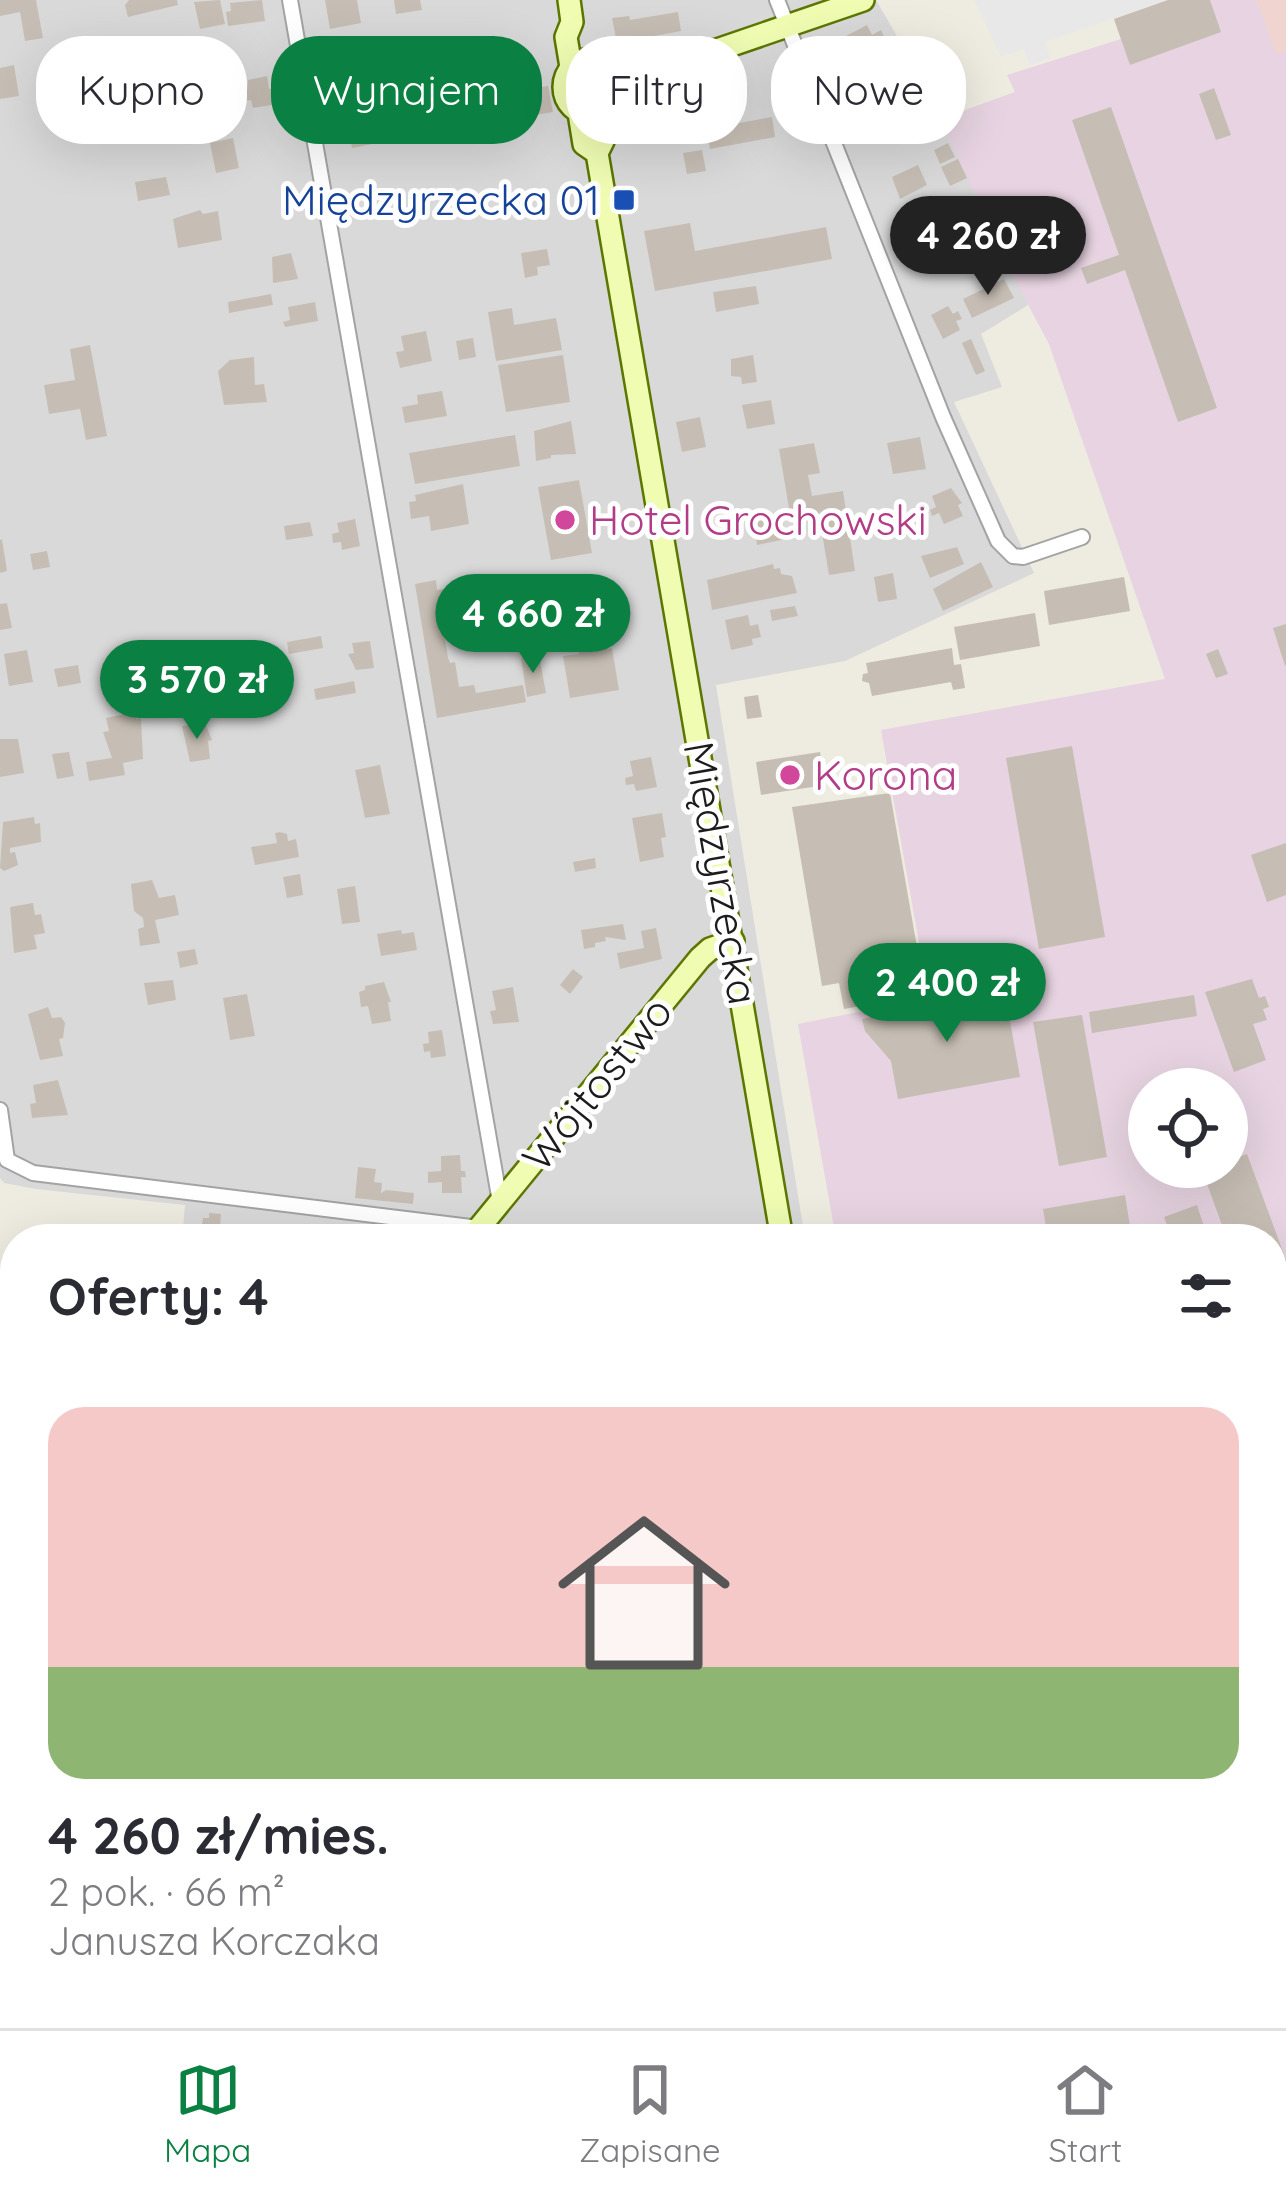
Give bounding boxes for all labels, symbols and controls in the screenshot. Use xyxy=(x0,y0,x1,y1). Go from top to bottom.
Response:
chip: Kupno xyxy=(36,36,247,144)
chip: Wynajem xyxy=(271,36,542,144)
chip: Filtry xyxy=(566,36,747,144)
chip: Nowe xyxy=(771,36,966,144)
place label: Międzyrzecka 01 xyxy=(282,173,600,226)
marker: Międzyrzecka 01 xyxy=(611,187,637,213)
pin: 4 260 zł xyxy=(864,196,1112,298)
text: 4 260 zł xyxy=(917,210,1059,259)
place label: Hotel Grochowski xyxy=(589,493,927,546)
marker: Hotel Grochowski xyxy=(552,507,578,533)
pin: 4 660 zł xyxy=(409,574,657,676)
text: 4 660 zł xyxy=(462,588,604,637)
pin: 3 570 zł xyxy=(73,640,321,742)
text: 3 570 zł xyxy=(127,654,267,703)
street label: Międzyrzecka xyxy=(672,737,771,1008)
place label: Korona xyxy=(814,748,957,801)
marker: Korona xyxy=(777,762,803,788)
pin: 2 400 zł xyxy=(823,943,1071,1045)
text: 2 400 zł xyxy=(875,957,1019,1006)
street label: Wójtostwo xyxy=(510,986,683,1182)
map controls xyxy=(1128,1068,1248,1188)
button: locate xyxy=(1128,1068,1248,1188)
icon: filters xyxy=(1173,1263,1239,1329)
text: Oferty: 4 xyxy=(48,1264,269,1328)
icon: home xyxy=(536,1485,752,1701)
text: 4 260 zł/mies. xyxy=(48,1803,389,1867)
text: 2 pok. · 66 m² xyxy=(48,1867,285,1916)
text: Janusza Korczaka xyxy=(48,1916,380,1965)
tab: Mapa xyxy=(164,2057,251,2170)
tab: Zapisane xyxy=(579,2057,721,2170)
tab: Start xyxy=(1048,2057,1122,2170)

